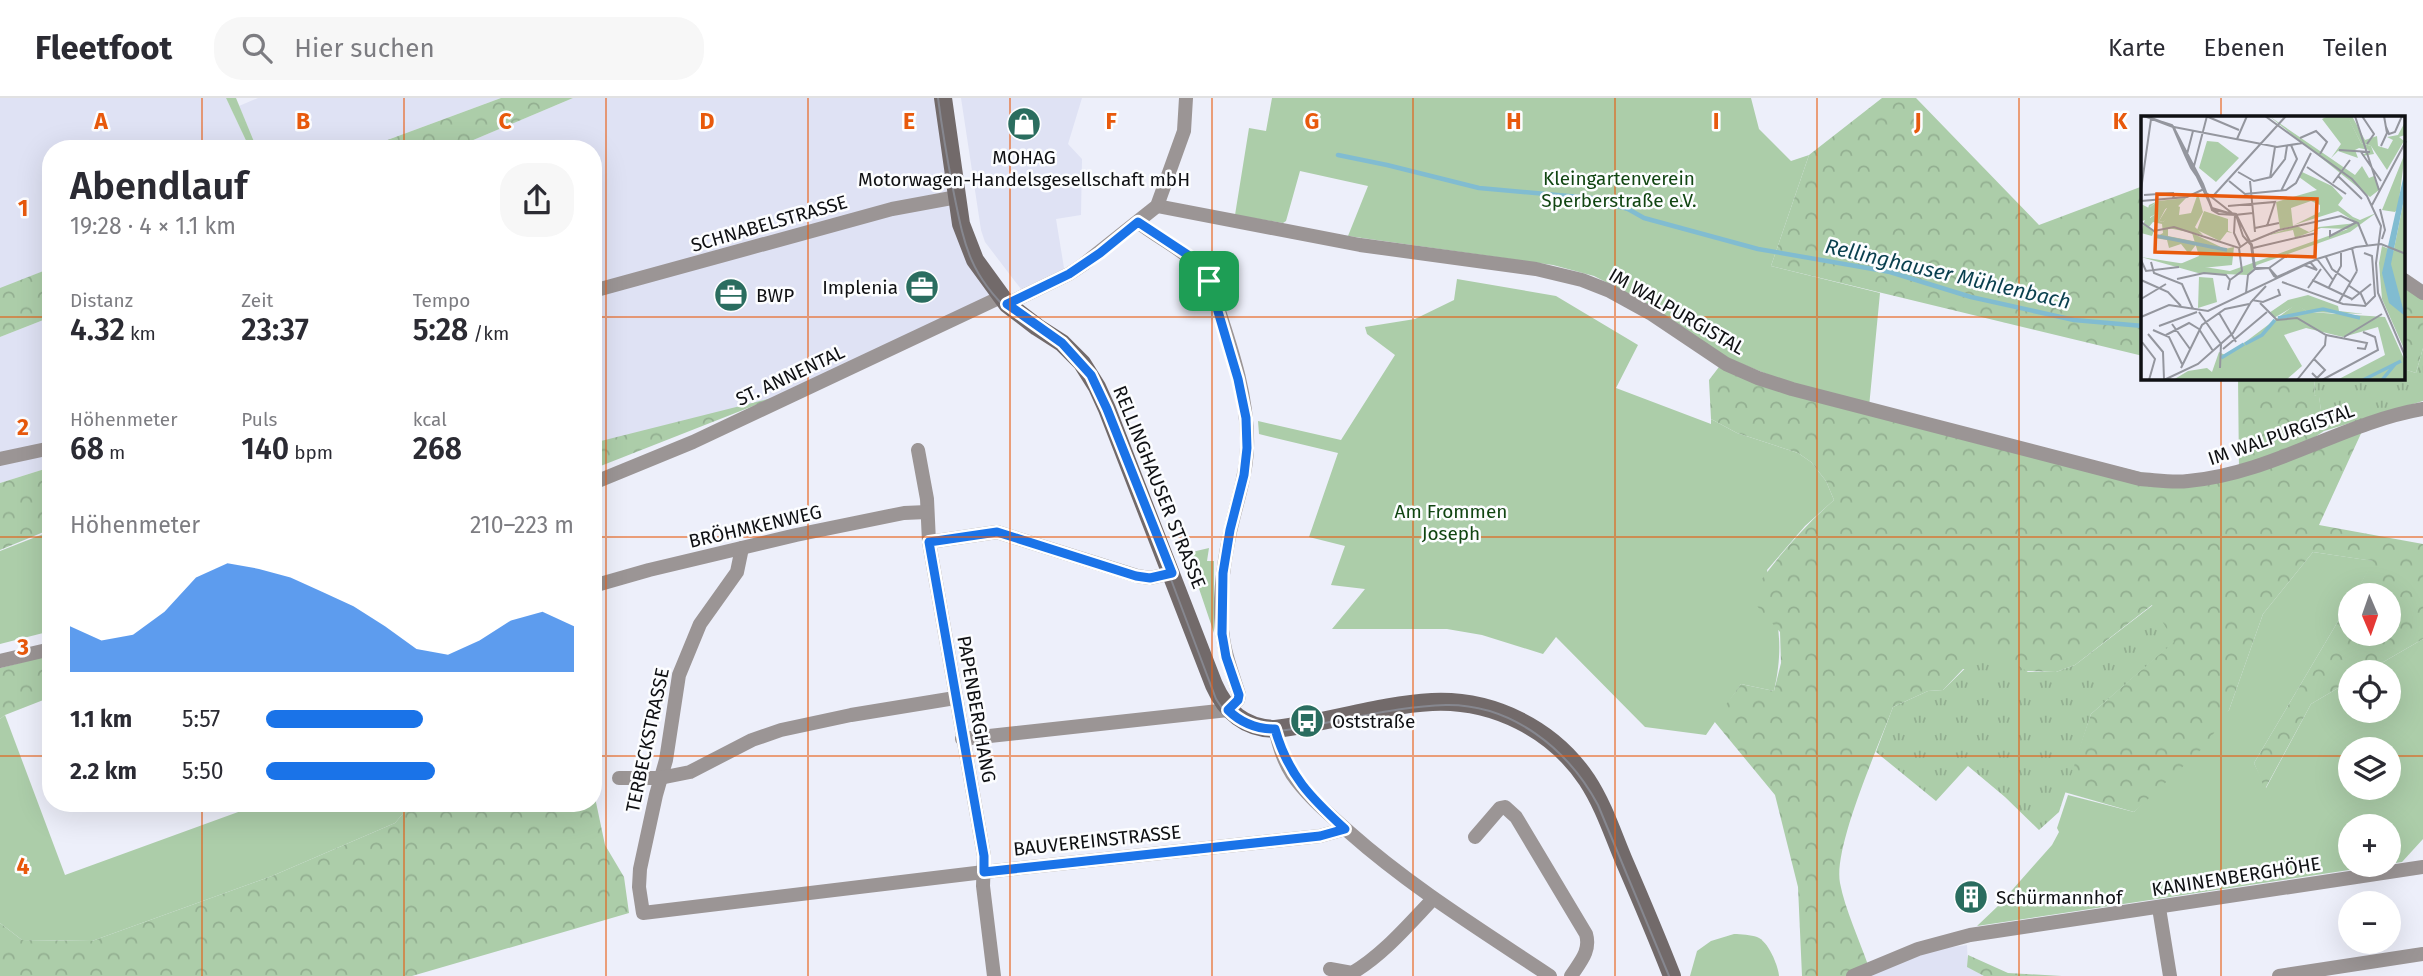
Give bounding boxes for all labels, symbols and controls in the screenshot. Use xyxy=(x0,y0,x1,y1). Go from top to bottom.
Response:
search box xyxy=(214,17,704,80)
text: Fleetfoot xyxy=(35,28,172,68)
icon: search xyxy=(238,29,276,67)
text: Hier suchen xyxy=(294,33,435,64)
text: Karte xyxy=(2108,34,2166,62)
text: Ebenen xyxy=(2204,34,2285,62)
text: Teilen xyxy=(2323,34,2388,62)
shop icon: MOHAG Motorwagen-Handelsgesellschaft mbH xyxy=(1005,105,1043,143)
text: A xyxy=(93,107,108,135)
text: B xyxy=(296,107,310,135)
text: C xyxy=(498,107,512,135)
text: D xyxy=(700,107,715,135)
text: E xyxy=(903,107,915,135)
text: F xyxy=(1105,107,1117,135)
text: G xyxy=(1305,107,1319,135)
text: H xyxy=(1506,107,1522,135)
text: I xyxy=(1713,107,1719,135)
text: J xyxy=(1913,107,1922,135)
text: K xyxy=(2113,107,2128,135)
inset map xyxy=(2141,116,2406,380)
place label: MOHAG Motorwagen-Handelsgesellschaft mbH xyxy=(858,146,1190,191)
text: Abendlauf xyxy=(70,163,248,209)
button: share xyxy=(500,163,574,237)
park label: Kleingartenverein Sperberstraße e.V. xyxy=(1541,167,1697,212)
street label: SCHNABELSTRASSE xyxy=(688,190,850,257)
text: 1 xyxy=(18,194,28,222)
text: 19:28 · 4 × 1.1 km xyxy=(70,212,236,240)
water label: Rellinghauser Mühlenbach xyxy=(1823,233,2073,315)
pin xyxy=(1179,251,1239,311)
icon: arrive xyxy=(1190,262,1228,300)
street label: IM WALPURGISTAL xyxy=(1605,263,1749,360)
office icon: Implenia xyxy=(903,268,941,306)
office icon: BWP xyxy=(712,276,750,314)
place label: Implenia xyxy=(822,276,898,299)
place label: BWP xyxy=(756,284,794,307)
text: Distanz xyxy=(70,289,133,312)
text: Zeit xyxy=(241,289,273,312)
text: Tempo xyxy=(413,289,470,312)
text: 4.32 xyxy=(70,312,125,348)
text: 23:37 xyxy=(241,312,309,348)
text: 5:28 xyxy=(413,312,468,348)
text: km xyxy=(125,322,156,345)
text: /km xyxy=(468,322,509,345)
street label: ST. ANNENTAL xyxy=(732,340,849,411)
street label: RELLINGHAUSER STRASSE xyxy=(1108,382,1211,592)
street label: IM WALPURGISTAL xyxy=(2205,398,2358,470)
text: Höhenmeter xyxy=(70,408,178,431)
text: Puls xyxy=(241,408,277,431)
text: kcal xyxy=(413,408,447,431)
text: 2 xyxy=(17,413,29,441)
text: 68 xyxy=(70,431,104,467)
text: 140 xyxy=(241,431,289,467)
text: 268 xyxy=(413,431,462,467)
text: m xyxy=(104,441,125,464)
text: bpm xyxy=(289,441,333,464)
street label: BRÖHMKENWEG xyxy=(686,500,824,553)
park label: Am Frommen Joseph xyxy=(1395,500,1507,545)
text: Höhenmeter xyxy=(70,511,200,539)
text: 210–223 m xyxy=(470,511,574,539)
north arrow xyxy=(2338,583,2401,646)
map controls xyxy=(2338,583,2401,954)
text: 3 xyxy=(16,633,29,661)
street label: PAPENBERGHANG xyxy=(952,634,1001,784)
button: locate xyxy=(2338,660,2401,723)
street label: TERBECKSTRASSE xyxy=(621,666,674,815)
bus stop icon: Oststraße xyxy=(1288,702,1326,740)
text: 1.1 km xyxy=(70,705,132,733)
text: 5:57 xyxy=(182,705,220,733)
place label: Oststraße xyxy=(1332,710,1415,733)
button: layers xyxy=(2338,737,2401,800)
text: 2.2 km xyxy=(70,757,137,785)
text: 5:50 xyxy=(182,757,224,785)
button: + xyxy=(2338,814,2401,877)
street label: BAUVEREINSTRASSE xyxy=(1012,820,1182,861)
text: 4 xyxy=(17,852,30,880)
street label: KANINENBERGHÖHE xyxy=(2150,852,2322,901)
building icon: Schürmannhof xyxy=(1952,878,1990,916)
place label: Schürmannhof xyxy=(1996,886,2124,909)
button: − xyxy=(2338,891,2401,954)

